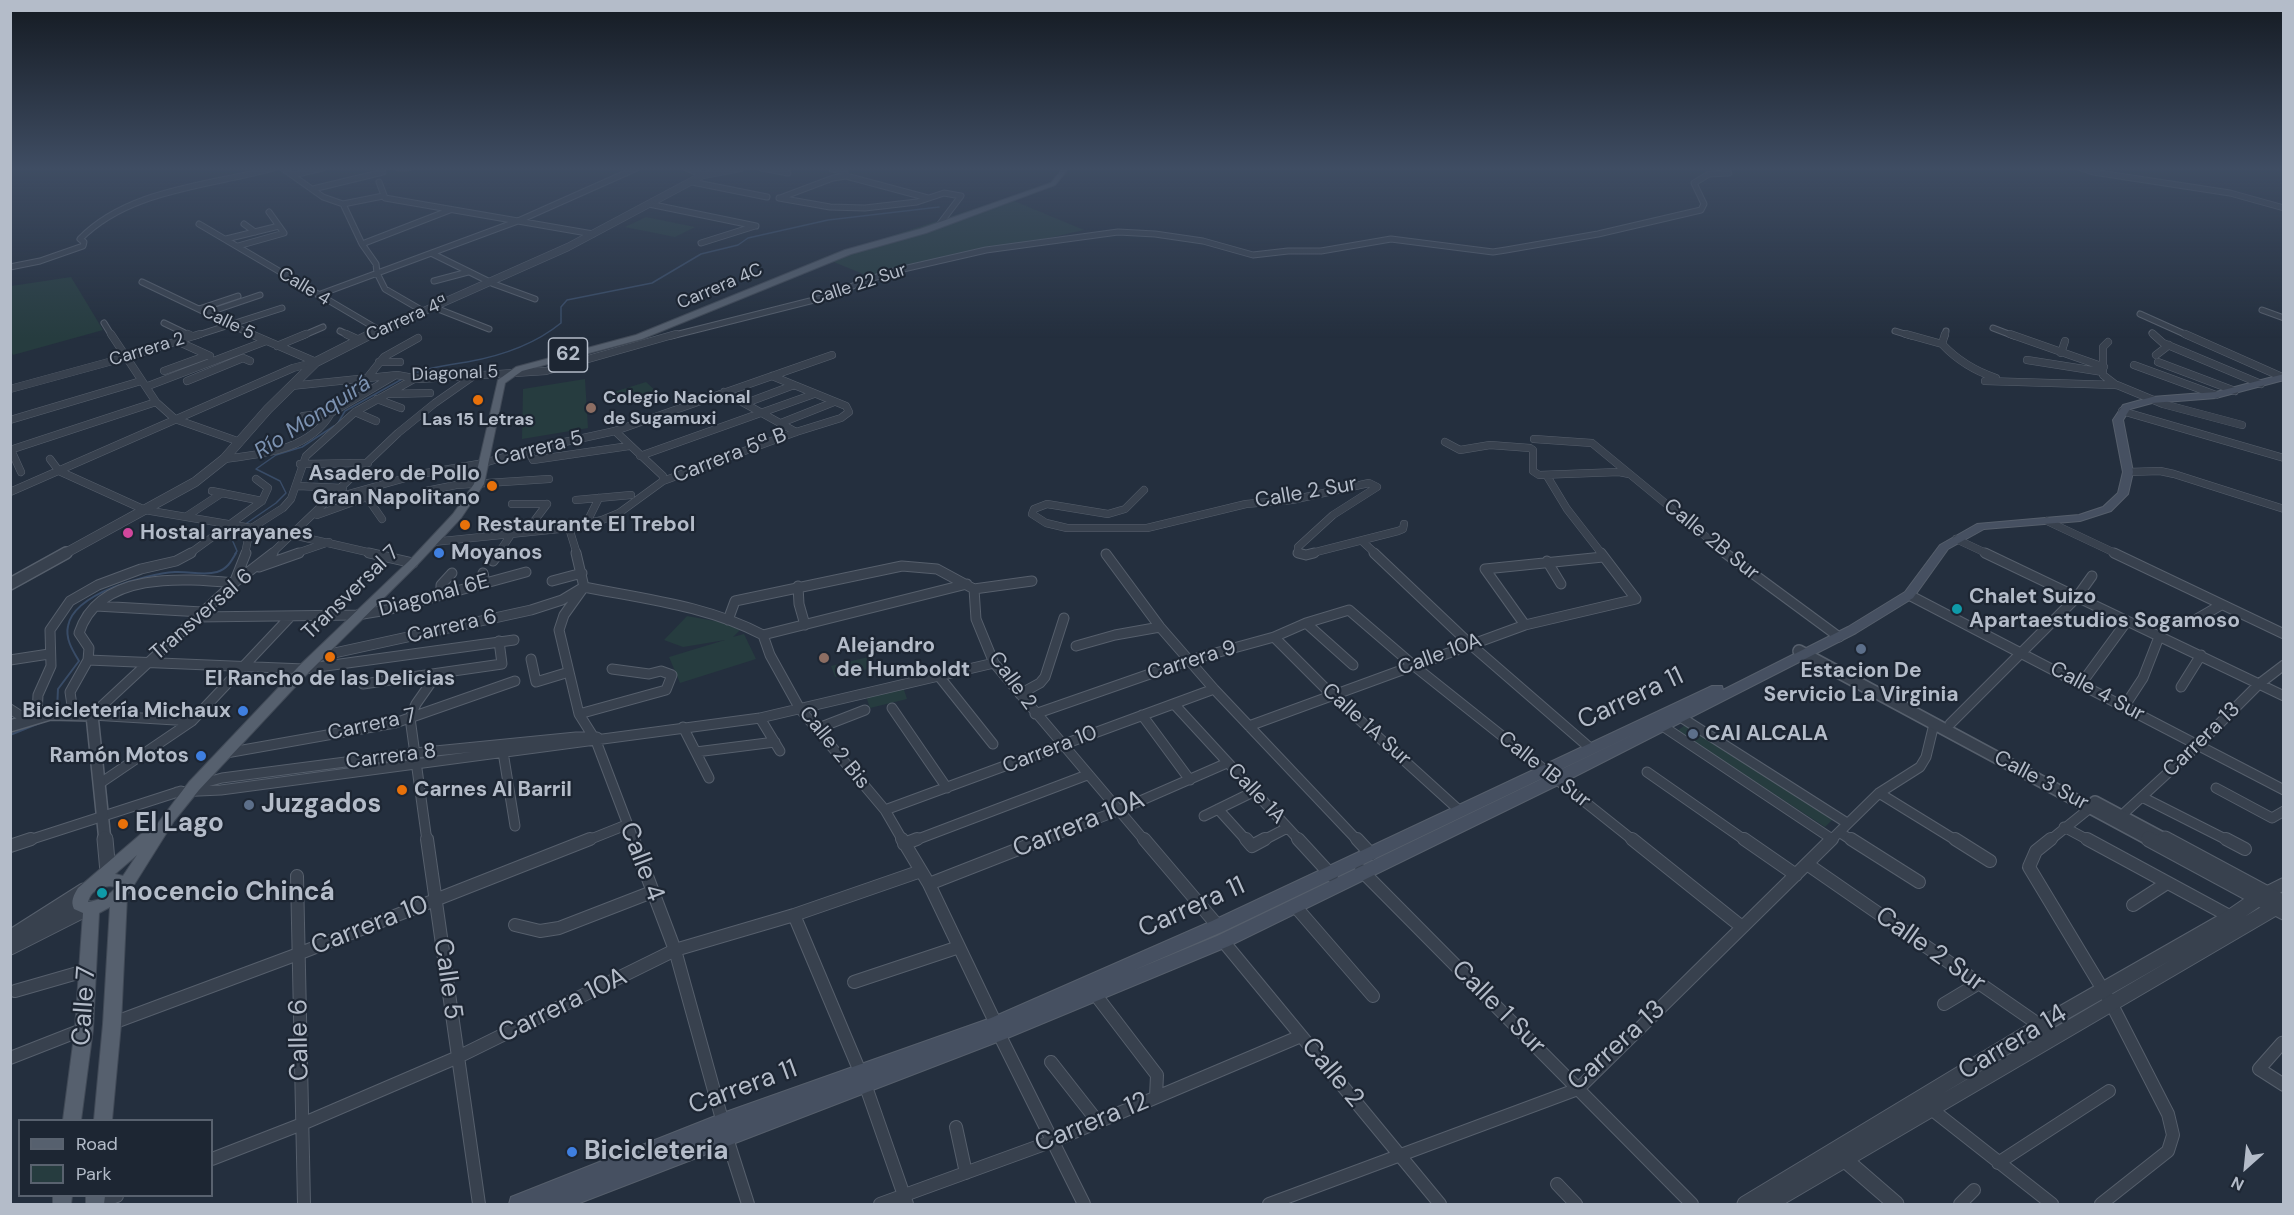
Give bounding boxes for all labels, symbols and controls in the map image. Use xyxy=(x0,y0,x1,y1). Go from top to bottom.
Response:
street label: Carrera 4C xyxy=(674,259,766,315)
street label: Calle 22 Sur xyxy=(809,259,909,311)
street label: Calle 4 xyxy=(274,263,334,311)
street label: Carrera 4ª xyxy=(363,292,451,346)
street label: Calle 5 xyxy=(198,301,258,345)
street label: Carrera 2 xyxy=(107,328,187,372)
road number: 62 xyxy=(548,338,588,372)
street label: Diagonal 5 xyxy=(411,362,499,386)
water label: Río Monquirá xyxy=(250,371,376,465)
place label: Colegio Nacional de Sugamuxi xyxy=(603,387,751,430)
marker: Las 15 Letras xyxy=(471,393,485,407)
marker: Colegio Nacional de Sugamuxi xyxy=(584,401,598,415)
place label: Las 15 Letras xyxy=(422,409,534,431)
street label: Carrera 5ª B xyxy=(670,423,790,489)
street label: Carrera 5 xyxy=(492,426,586,472)
place label: Asadero de Pollo Gran Napolitano xyxy=(309,461,480,511)
street label: Calle 2 Sur xyxy=(1253,472,1359,514)
marker: Asadero de Pollo Gran Napolitano xyxy=(485,479,499,493)
street label: Calle 2B Sur xyxy=(1658,494,1764,586)
place label: Restaurante El Trebol xyxy=(477,512,695,538)
marker: Restaurante El Trebol xyxy=(458,518,472,532)
place label: Hostal arrayanes xyxy=(140,520,313,546)
marker: Hostal arrayanes xyxy=(121,526,135,540)
street label: Transversal 7 xyxy=(297,540,405,646)
place label: Moyanos xyxy=(451,540,543,566)
marker: Moyanos xyxy=(432,546,446,560)
street label: Transversal 6 xyxy=(146,564,258,666)
street label: Diagonal 6E xyxy=(376,569,492,623)
place label: Chalet Suizo Apartaestudios Sogamoso xyxy=(1969,584,2240,634)
marker: Chalet Suizo Apartaestudios Sogamoso xyxy=(1950,602,1964,616)
street label: Carrera 6 xyxy=(405,604,499,650)
street label: Calle 10A xyxy=(1395,628,1485,682)
place label: Alejandro de Humboldt xyxy=(836,633,970,683)
street label: Carrera 9 xyxy=(1145,636,1239,686)
marker: Estacion De Servicio La Virginia xyxy=(1854,642,1868,656)
street label: Calle 2 xyxy=(983,647,1041,715)
marker: El Rancho de las Delicias xyxy=(323,650,337,664)
marker: Alejandro de Humboldt xyxy=(817,651,831,665)
street label: Calle 4 Sur xyxy=(2045,657,2149,727)
place label: Estacion De Servicio La Virginia xyxy=(1764,658,1958,708)
street label: Carrera 11 xyxy=(1573,661,1689,737)
place label: El Rancho de las Delicias xyxy=(205,666,455,692)
street label: Calle 1A Sur xyxy=(1316,678,1416,772)
street label: Carrera 13 xyxy=(2158,697,2246,783)
place label: Bicicletería Michaux xyxy=(22,698,231,724)
street label: Calle 2 Bis xyxy=(793,701,875,795)
street label: Carrera 7 xyxy=(326,703,418,747)
marker: Bicicletería Michaux xyxy=(236,704,250,718)
street label: Carrera 10 xyxy=(999,720,1101,780)
place label: CAI ALCALA xyxy=(1705,721,1828,747)
street label: Calle 1B Sur xyxy=(1493,726,1595,814)
marker: CAI ALCALA xyxy=(1686,727,1700,741)
street label: Carrera 8 xyxy=(344,739,438,775)
place label: Ramón Motos xyxy=(50,743,189,769)
street label: Calle 3 Sur xyxy=(1989,746,2093,816)
marker: Ramón Motos xyxy=(194,749,208,763)
street label: Calle 1A xyxy=(1222,758,1290,830)
place label: Carnes Al Barril xyxy=(414,777,572,803)
marker: Carnes Al Barril xyxy=(395,783,409,797)
street label: Carrera 10A xyxy=(1009,784,1149,866)
place label: Juzgados xyxy=(261,789,381,821)
marker: Juzgados xyxy=(242,798,256,812)
place label: El Lago xyxy=(135,808,224,840)
marker: El Lago xyxy=(116,817,130,831)
street label: Calle 4 xyxy=(612,818,670,906)
street label: Carrera 11 xyxy=(1134,871,1250,945)
place label: Inocencio Chincá xyxy=(114,877,335,909)
marker: Inocencio Chincá xyxy=(95,886,109,900)
street label: Carrera 10 xyxy=(307,889,433,963)
street label: Calle 2 Sur xyxy=(1869,901,1991,999)
street label: Calle 5 xyxy=(426,936,468,1022)
street label: Calle 1 Sur xyxy=(1444,954,1552,1062)
street label: Carrera 10A xyxy=(494,961,632,1051)
street label: Calle 7 xyxy=(67,965,103,1047)
street label: Carrera 13 xyxy=(1562,994,1672,1098)
street label: Calle 6 xyxy=(284,999,316,1081)
street label: Carrera 14 xyxy=(1953,999,2073,1087)
street label: Calle 2 xyxy=(1294,1032,1370,1114)
street label: Carrera 11 xyxy=(684,1054,802,1122)
street label: Carrera 12 xyxy=(1030,1086,1154,1160)
legend xyxy=(18,1119,213,1197)
text: Road xyxy=(76,1132,118,1156)
place label: Bicicleteria xyxy=(584,1136,728,1168)
north arrow xyxy=(2216,1137,2276,1197)
marker: Bicicleteria xyxy=(565,1145,579,1159)
text: Park xyxy=(76,1162,112,1186)
text: N xyxy=(2228,1171,2248,1195)

